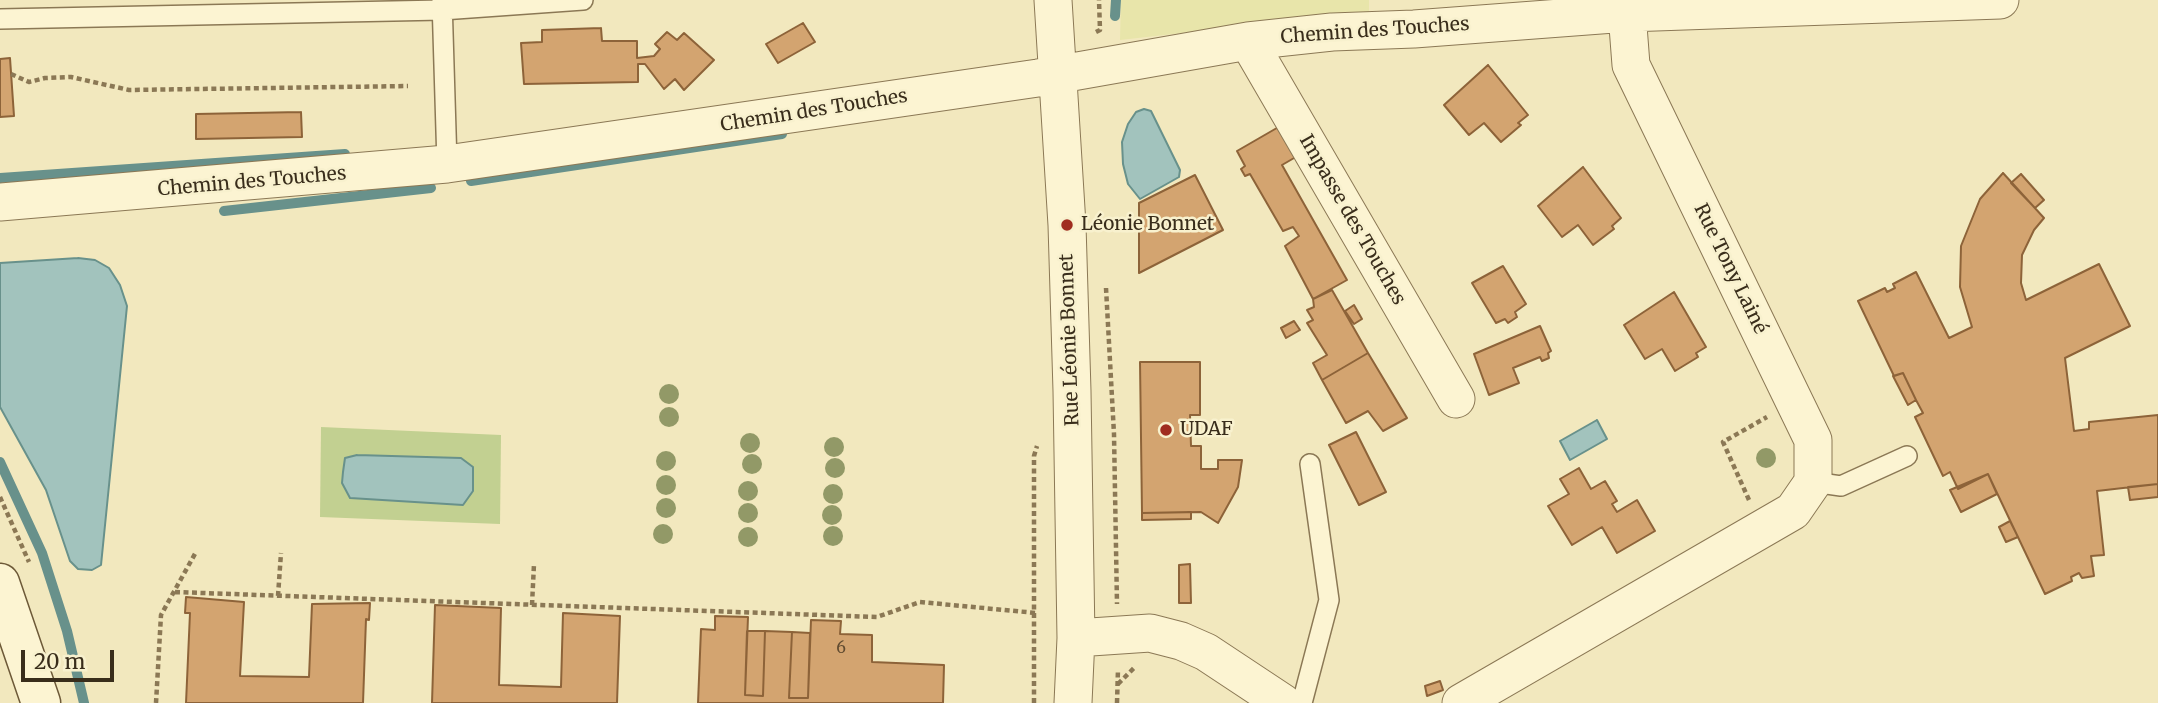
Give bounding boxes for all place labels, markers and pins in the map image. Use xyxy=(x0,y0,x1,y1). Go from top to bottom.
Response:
place label: Léonie Bonnet xyxy=(1081,214,1214,236)
marker: Léonie Bonnet xyxy=(1059,217,1075,233)
place label: UDAF xyxy=(1180,419,1233,441)
marker: UDAF xyxy=(1158,422,1174,438)

